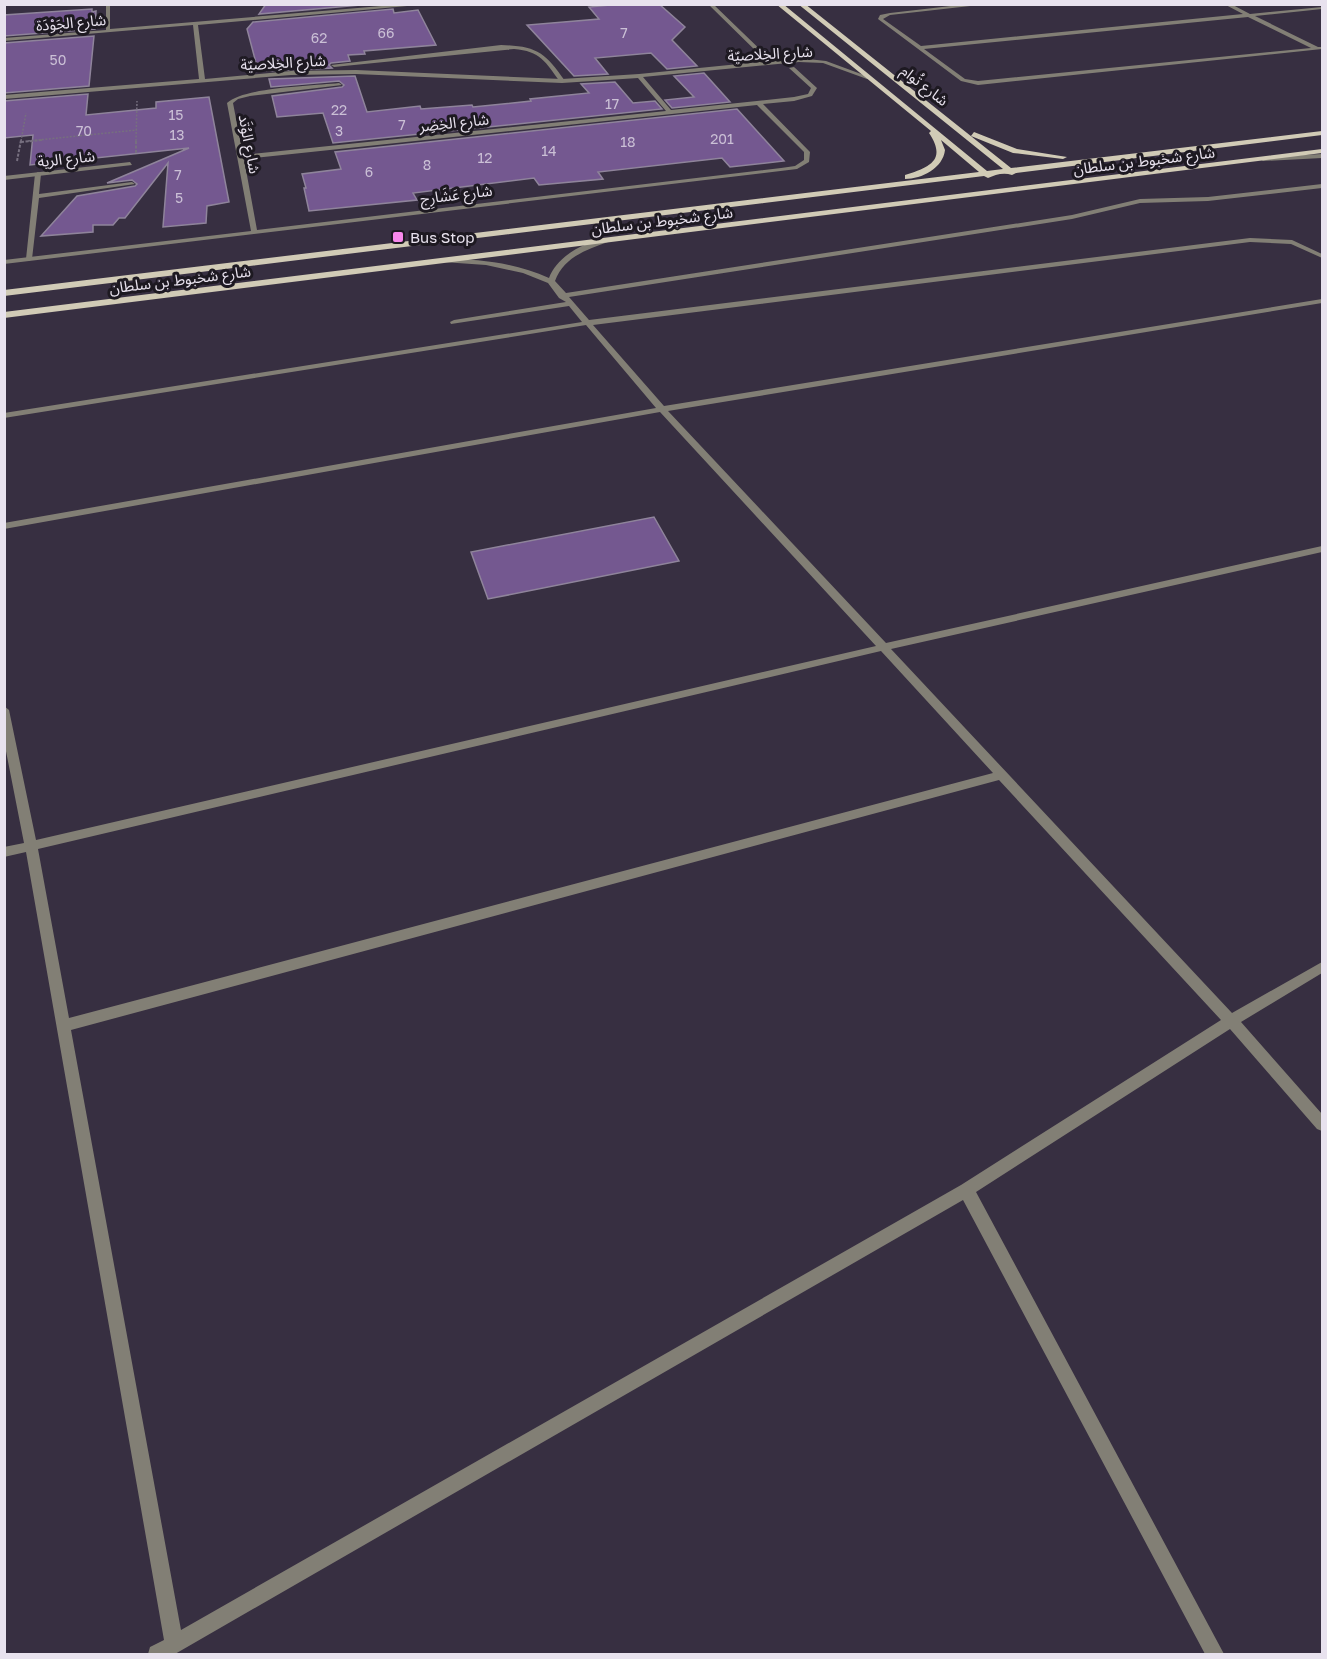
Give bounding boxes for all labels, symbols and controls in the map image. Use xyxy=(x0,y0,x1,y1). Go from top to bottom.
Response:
street label: شارع الجَوْدَة xyxy=(35,10,107,38)
house number: 66 xyxy=(378,24,394,41)
house number: 7 xyxy=(620,24,628,41)
house number: 62 xyxy=(311,29,327,46)
street label: شارع الخِلاصيّة xyxy=(727,42,814,68)
house number: 50 xyxy=(50,51,66,68)
street label: شارع الخِلاصيّة xyxy=(240,51,327,77)
street label: شارع تُوام xyxy=(895,61,953,112)
house number: 17 xyxy=(605,95,619,112)
house number: 22 xyxy=(331,101,347,118)
house number: 15 xyxy=(169,106,183,123)
street label: شارع الخِضِر xyxy=(417,109,490,139)
street label: شارع الوُتَد xyxy=(232,113,265,176)
house number: 7 xyxy=(398,116,406,133)
house number: 70 xyxy=(76,122,92,139)
house number: 3 xyxy=(335,122,343,139)
house number: 13 xyxy=(170,126,184,143)
house number: 201 xyxy=(710,130,734,147)
house number: 18 xyxy=(620,133,636,150)
house number: 14 xyxy=(541,142,557,159)
street label: شارع شخبوط بن سلطان xyxy=(1072,142,1216,182)
street label: شارع الرية xyxy=(36,146,96,174)
house number: 12 xyxy=(478,149,492,166)
house number: 8 xyxy=(423,156,431,173)
house number: 6 xyxy=(365,163,373,180)
house number: 7 xyxy=(174,166,182,183)
street label: شارع عَشَارِج xyxy=(419,181,494,211)
house number: 5 xyxy=(175,189,183,206)
street label: شارع شخبوط بن سلطان xyxy=(590,202,734,242)
place label: Bus Stop xyxy=(410,228,474,246)
marker: Bus Stop xyxy=(391,230,405,244)
street label: شارع شخبوط بن سلطان xyxy=(108,261,252,301)

